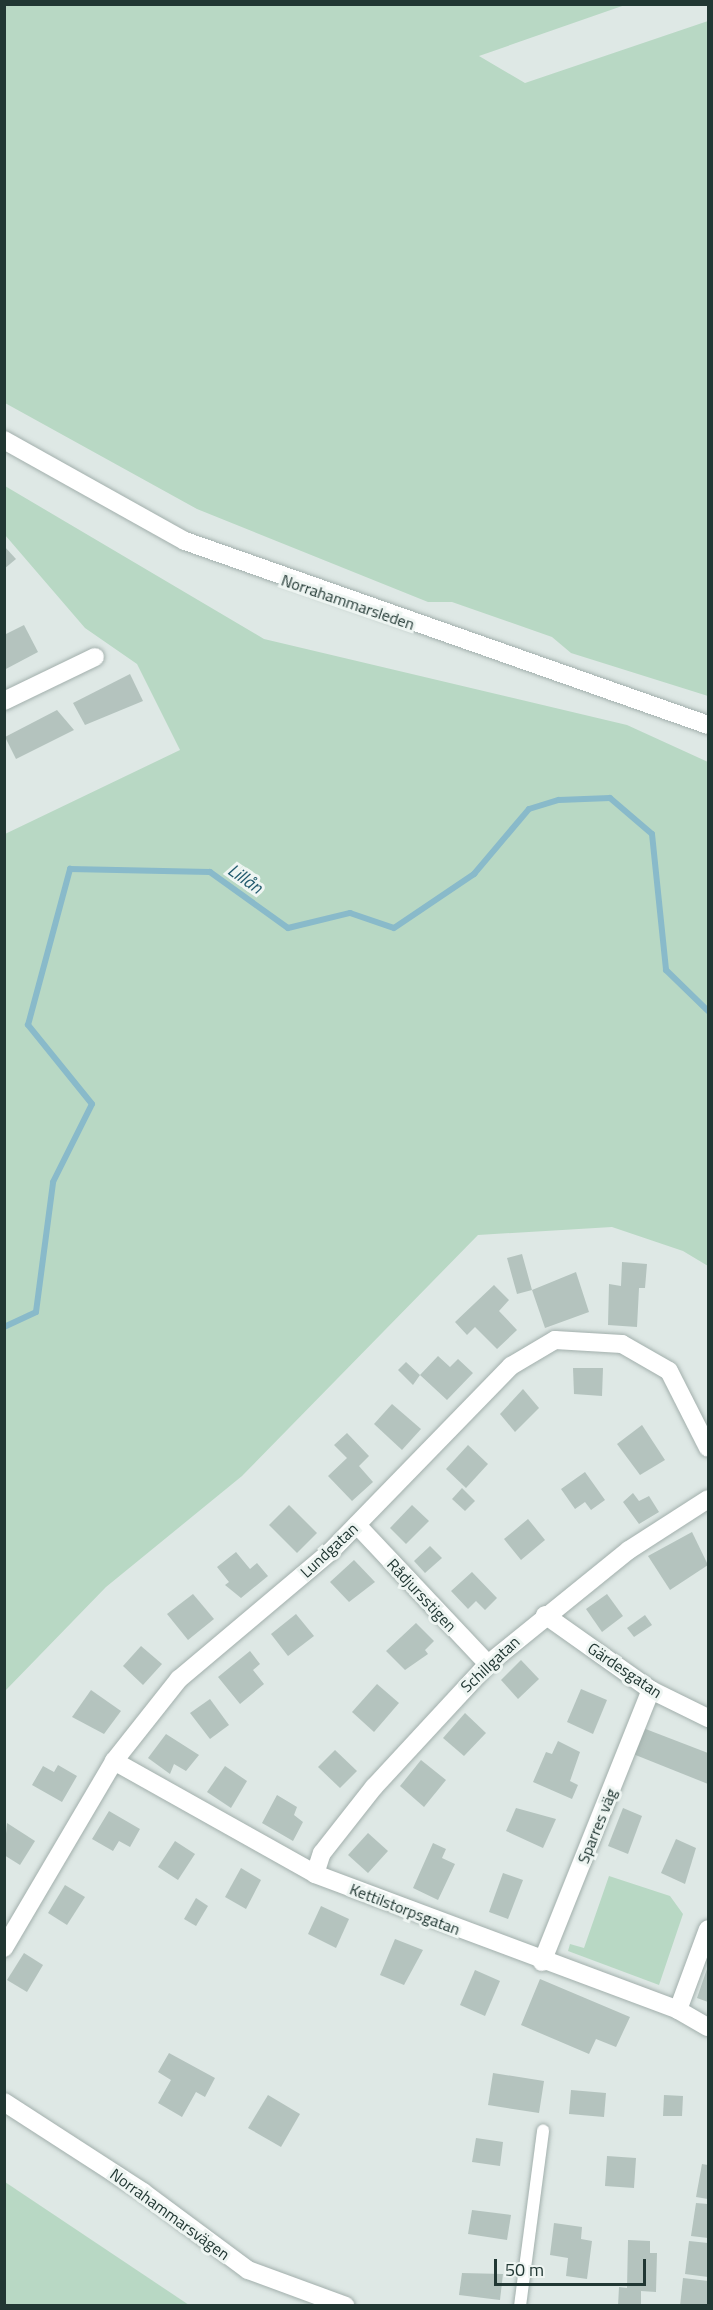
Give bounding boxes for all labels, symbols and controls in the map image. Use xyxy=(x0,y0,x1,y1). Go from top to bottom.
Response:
street label: Norrahammarsleden xyxy=(279,570,417,634)
water label: Lillån xyxy=(224,859,266,899)
street label: Lundgatan xyxy=(296,1519,362,1581)
street label: Rådjursstigen xyxy=(383,1555,461,1635)
street label: Schillgatan xyxy=(457,1632,523,1696)
street label: Gärdesgatan xyxy=(584,1638,666,1702)
street label: Sparres väg xyxy=(573,1786,621,1866)
street label: Kettilstorpsgatan xyxy=(347,1879,463,1939)
street label: Norrahammarsvägen xyxy=(107,2164,233,2264)
scale bar xyxy=(497,2247,648,2285)
text: 50 m xyxy=(505,2256,544,2283)

